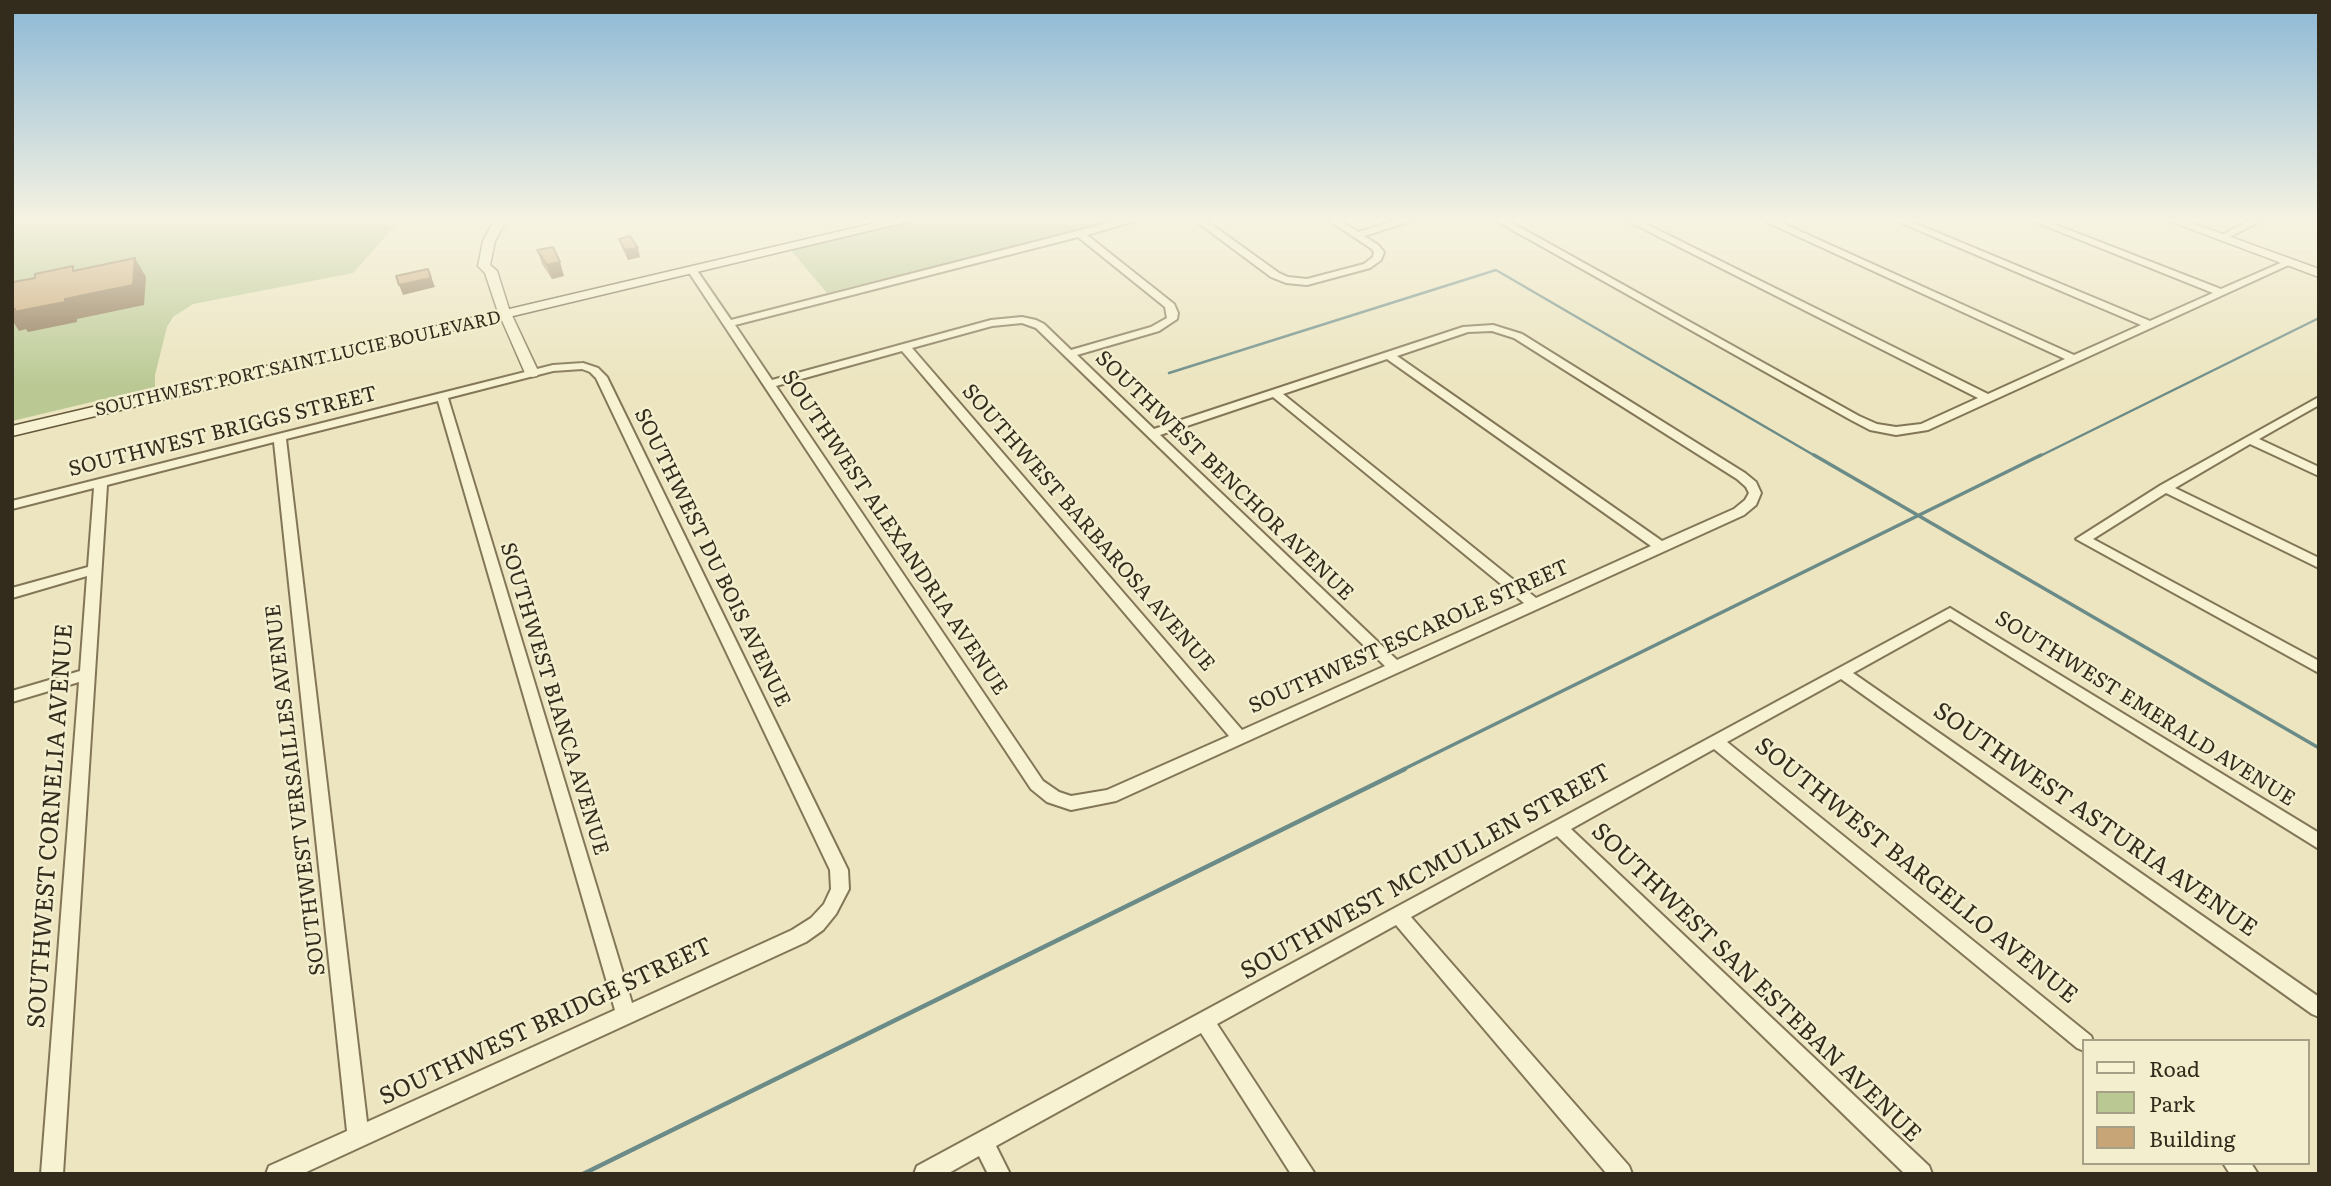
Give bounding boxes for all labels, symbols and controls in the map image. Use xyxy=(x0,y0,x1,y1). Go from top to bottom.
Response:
street label: SOUTHWEST PORT SAINT LUCIE BOULEVARD xyxy=(93,307,503,421)
street label: SOUTHWEST BENCHOR AVENUE xyxy=(1090,346,1358,606)
street label: SOUTHWEST ALEXANDRIA AVENUE xyxy=(776,366,1012,700)
street label: SOUTHWEST BARBAROSA AVENUE xyxy=(956,379,1220,677)
street label: SOUTHWEST BRIGGS STREET xyxy=(66,381,380,483)
street label: SOUTHWEST DU BOIS AVENUE xyxy=(629,405,795,711)
street label: SOUTHWEST BIANCA AVENUE xyxy=(494,540,614,858)
street label: SOUTHWEST ESCAROLE STREET xyxy=(1245,555,1573,719)
street label: SOUTHWEST VERSAILLES AVENUE xyxy=(261,603,331,977)
street label: SOUTHWEST EMERALD AVENUE xyxy=(1990,606,2300,812)
street label: SOUTHWEST CORNELIA AVENUE xyxy=(22,623,80,1029)
street label: SOUTHWEST ASTURIA AVENUE xyxy=(1927,697,2263,943)
street label: SOUTHWEST BARGELLO AVENUE xyxy=(1749,732,2083,1010)
street label: SOUTHWEST MCMULLEN STREET xyxy=(1236,758,1616,986)
street label: SOUTHWEST SAN ESTEBAN AVENUE xyxy=(1585,817,1927,1149)
street label: SOUTHWEST BRIDGE STREET xyxy=(375,932,717,1112)
legend xyxy=(2082,1039,2310,1165)
text: Road xyxy=(2149,1052,2200,1083)
text: Park xyxy=(2149,1087,2195,1118)
text: Building xyxy=(2149,1122,2235,1153)

